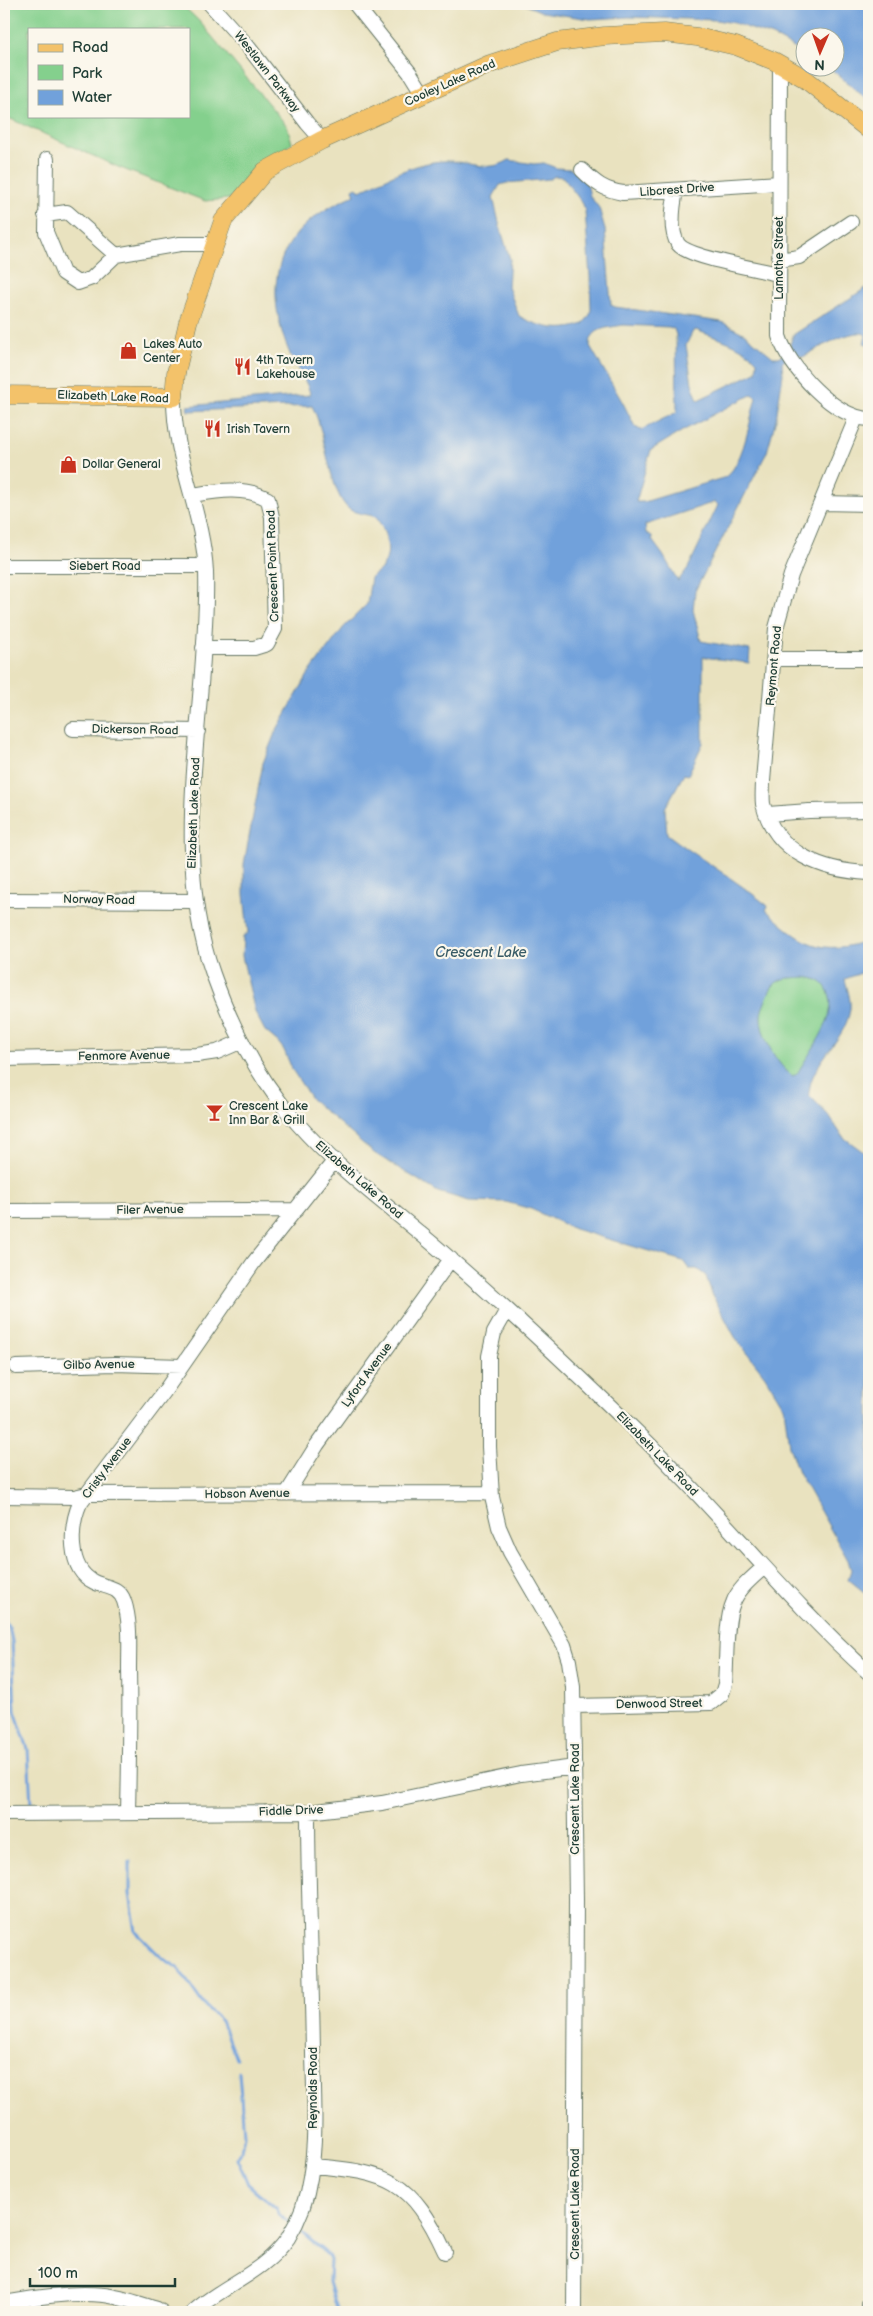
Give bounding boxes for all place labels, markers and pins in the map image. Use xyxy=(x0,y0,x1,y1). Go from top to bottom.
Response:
place label: Lakes Auto Center xyxy=(143,337,203,366)
shop icon: Lakes Auto Center xyxy=(119,341,139,361)
place label: 4th Tavern Lakehouse xyxy=(256,353,315,382)
restaurant icon: 4th Tavern Lakehouse xyxy=(232,357,252,377)
restaurant icon: Irish Tavern xyxy=(203,419,223,439)
place label: Irish Tavern xyxy=(227,422,290,437)
shop icon: Dollar General xyxy=(58,454,78,474)
place label: Dollar General xyxy=(82,457,161,472)
place label: Crescent Lake Inn Bar & Grill xyxy=(229,1099,308,1128)
bar icon: Crescent Lake Inn Bar & Grill xyxy=(205,1103,225,1123)

